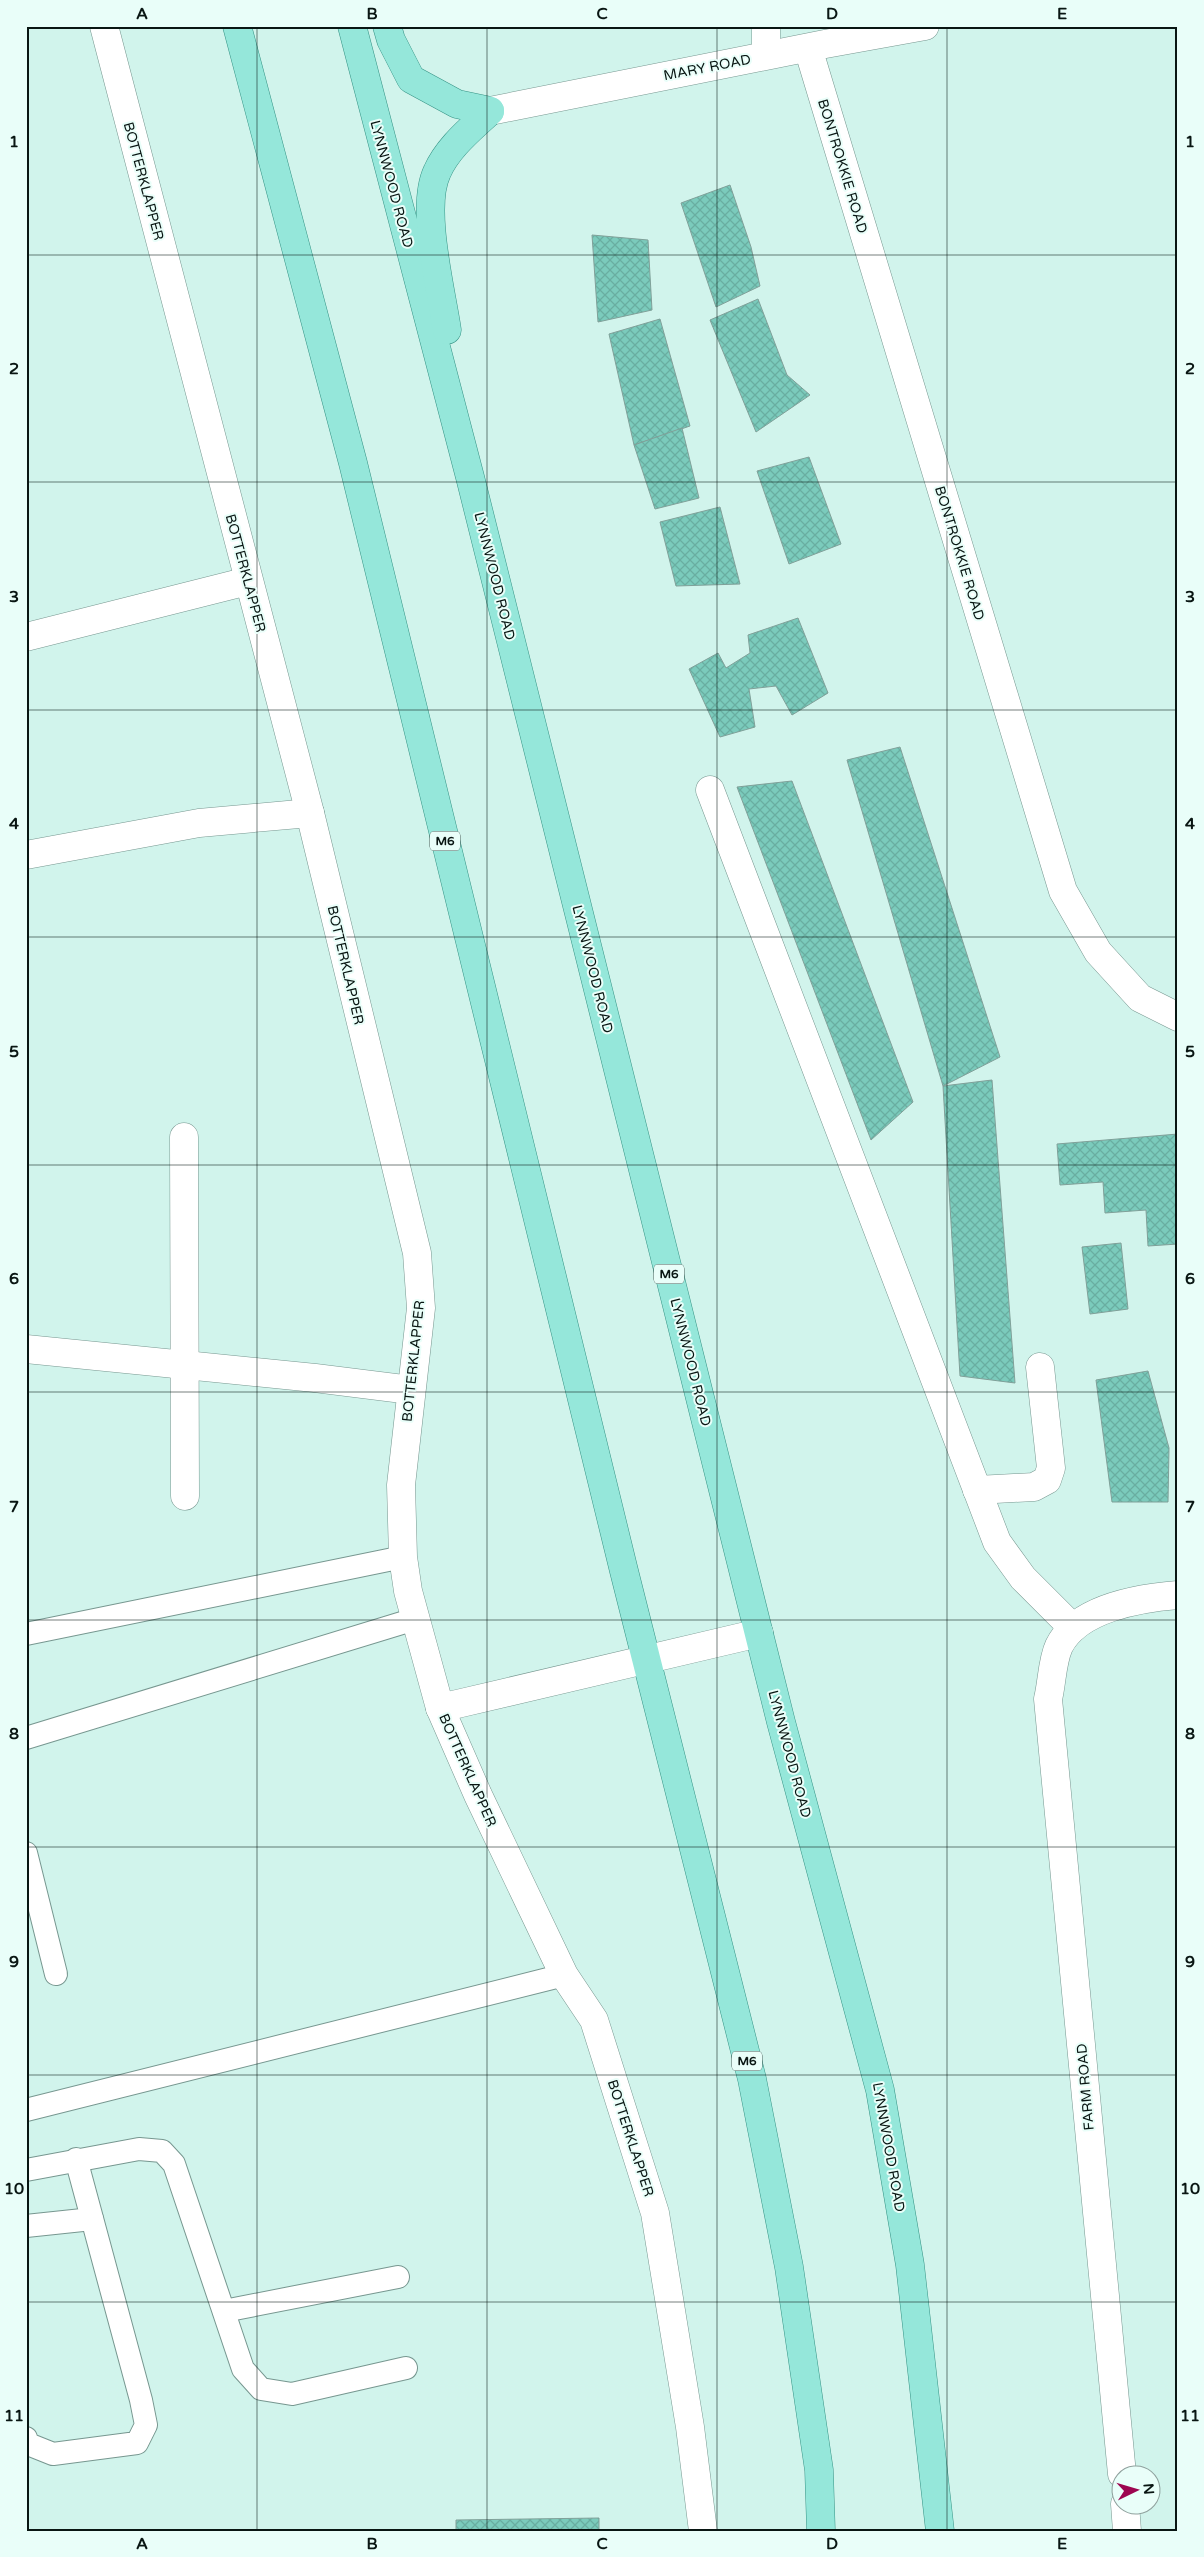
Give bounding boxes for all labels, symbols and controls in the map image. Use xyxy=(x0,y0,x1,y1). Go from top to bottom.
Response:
text: A xyxy=(136,4,148,24)
text: B xyxy=(366,4,378,24)
text: C xyxy=(596,4,608,24)
text: D xyxy=(826,4,838,24)
text: E xyxy=(1057,4,1067,24)
street label: MARY ROAD xyxy=(662,51,752,84)
street label: BONTROKKIE ROAD xyxy=(814,97,871,235)
street label: LYNNWOOD ROAD xyxy=(366,118,417,250)
street label: BOTTERKLAPPER xyxy=(120,120,168,242)
text: 1 xyxy=(9,132,19,152)
text: 1 xyxy=(1185,132,1195,152)
text: 2 xyxy=(9,359,19,379)
text: 2 xyxy=(1185,359,1195,379)
street label: BONTROKKIE ROAD xyxy=(931,484,988,622)
street label: LYNNWOOD ROAD xyxy=(470,510,519,642)
street label: BOTTERKLAPPER xyxy=(222,512,270,634)
text: 3 xyxy=(9,587,19,607)
text: 3 xyxy=(1185,587,1195,607)
text: 4 xyxy=(9,814,19,834)
text: 4 xyxy=(1185,814,1195,834)
road number: M6 xyxy=(430,831,460,850)
street label: LYNNWOOD ROAD xyxy=(568,903,617,1035)
street label: BOTTERKLAPPER xyxy=(324,904,368,1026)
text: 5 xyxy=(9,1042,19,1062)
text: 5 xyxy=(1185,1042,1195,1062)
road number: M6 xyxy=(654,1264,684,1284)
text: 6 xyxy=(9,1269,19,1289)
text: 6 xyxy=(1185,1269,1195,1289)
street label: LYNNWOOD ROAD xyxy=(666,1296,715,1428)
street label: BOTTERKLAPPER xyxy=(399,1299,428,1423)
text: 7 xyxy=(9,1497,19,1517)
text: 7 xyxy=(1185,1497,1195,1517)
street label: LYNNWOOD ROAD xyxy=(764,1688,815,1820)
street label: BOTTERKLAPPER xyxy=(435,1711,500,1829)
text: 8 xyxy=(9,1724,19,1744)
text: 8 xyxy=(1185,1724,1195,1744)
text: 9 xyxy=(9,1952,19,1972)
text: 9 xyxy=(1185,1952,1195,1972)
street label: FARM ROAD xyxy=(1073,2043,1098,2131)
road number: M6 xyxy=(732,2052,762,2070)
street label: BOTTERKLAPPER xyxy=(604,2078,657,2199)
street label: LYNNWOOD ROAD xyxy=(869,2081,908,2213)
text: 10 xyxy=(4,2179,24,2199)
text: 10 xyxy=(1180,2179,1200,2199)
text: 11 xyxy=(4,2406,24,2426)
text: 11 xyxy=(1180,2406,1200,2426)
north arrow xyxy=(1112,2464,1162,2514)
text: N xyxy=(1139,2483,1157,2495)
text: A xyxy=(136,2534,148,2554)
text: B xyxy=(366,2534,378,2554)
text: C xyxy=(596,2534,608,2554)
text: D xyxy=(826,2534,838,2554)
text: E xyxy=(1057,2534,1067,2554)

